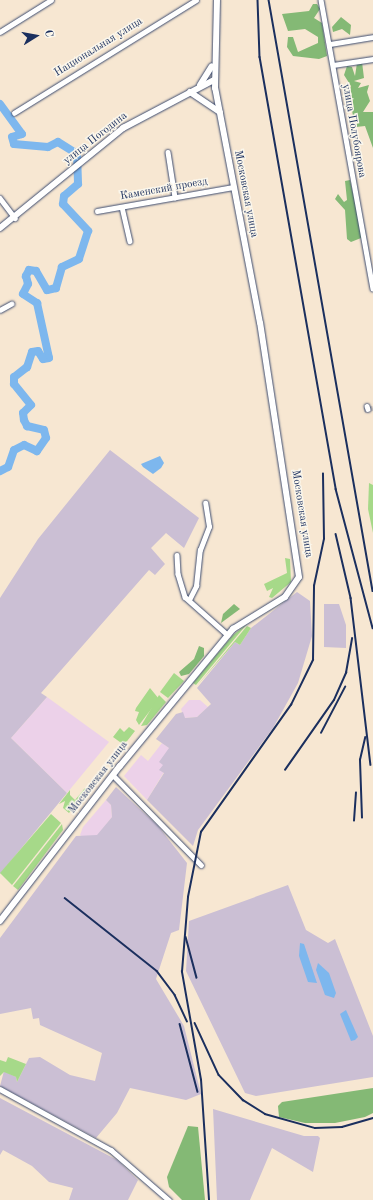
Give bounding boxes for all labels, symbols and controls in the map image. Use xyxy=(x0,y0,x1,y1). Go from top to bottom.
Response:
north arrow xyxy=(16,16,56,56)
street label: Национальная улица xyxy=(52,16,146,80)
text: С xyxy=(42,29,54,38)
street label: улица Полубоярова xyxy=(338,83,368,179)
street label: улица Погодина xyxy=(61,110,131,168)
street label: Московская улица xyxy=(230,149,260,239)
street label: Каменский проезд xyxy=(119,176,209,204)
street label: Московская улица xyxy=(288,469,314,559)
street label: Московская улица xyxy=(67,739,131,817)

